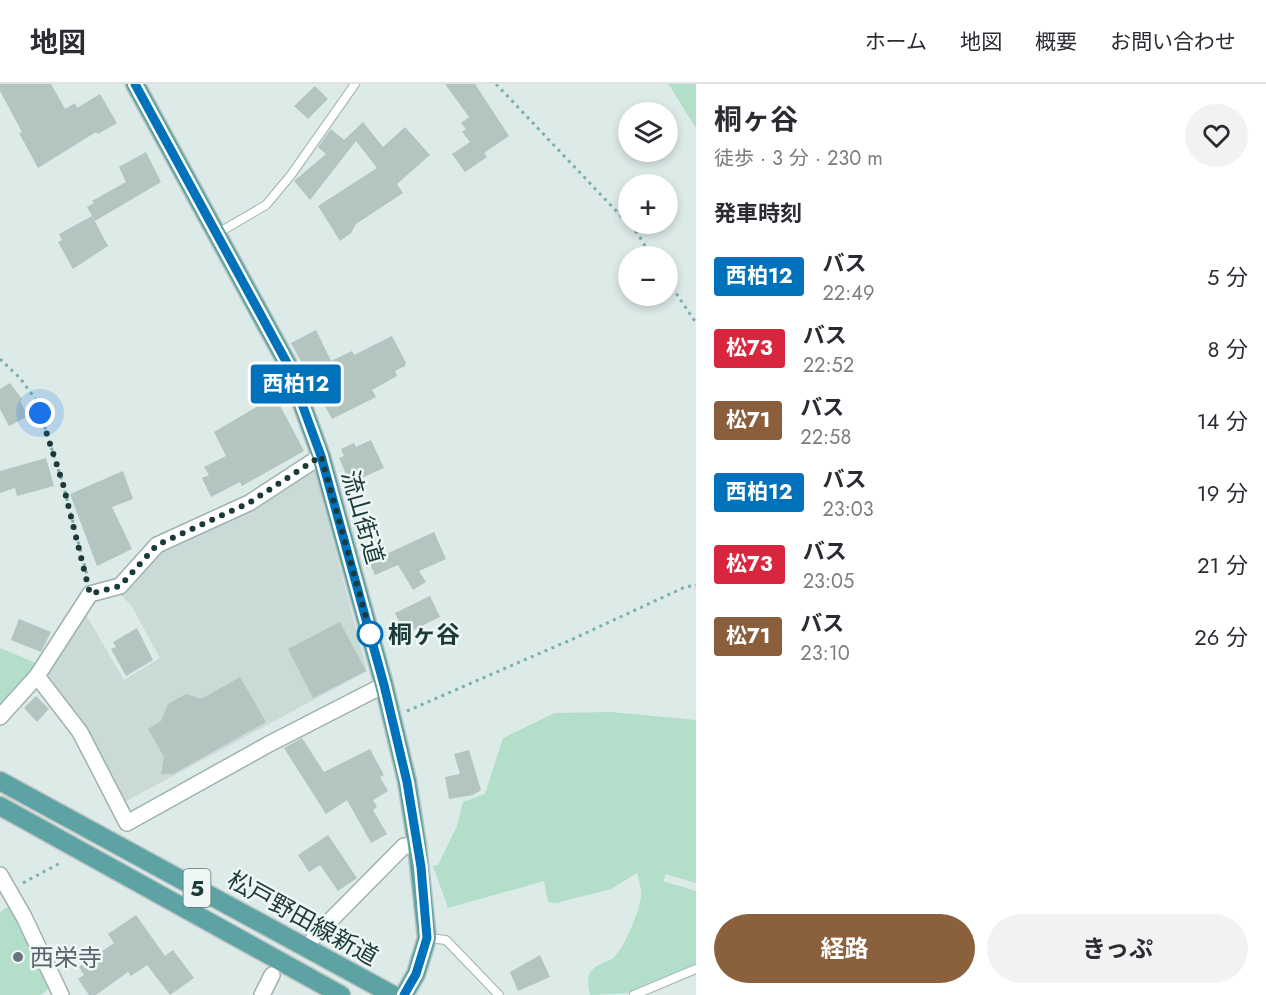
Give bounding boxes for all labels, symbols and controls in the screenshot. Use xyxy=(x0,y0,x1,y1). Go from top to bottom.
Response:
text: 地図 xyxy=(30,22,86,63)
text: ホーム xyxy=(865,27,927,57)
text: 地図 xyxy=(960,27,1002,57)
text: 概要 xyxy=(1035,27,1077,57)
text: お問い合わせ xyxy=(1110,27,1236,57)
text: 桐ヶ谷 xyxy=(714,99,798,140)
map controls xyxy=(618,102,678,306)
button: layers xyxy=(618,102,678,162)
button: heart xyxy=(1185,104,1248,167)
text: 徒歩 · 3 分 · 230 m xyxy=(714,144,883,173)
button: + xyxy=(618,174,678,234)
text: 発車時刻 xyxy=(714,197,802,229)
button: − xyxy=(618,246,678,306)
text: バス xyxy=(822,247,866,279)
text: 西柏12 xyxy=(726,261,792,291)
text: 5 分 xyxy=(1207,261,1248,293)
text: 22:49 xyxy=(822,279,874,308)
text: バス xyxy=(803,319,847,351)
text: 松73 xyxy=(726,333,773,363)
text: 8 分 xyxy=(1207,333,1248,365)
text: 22:52 xyxy=(803,351,854,380)
line badge: 西柏12 xyxy=(254,364,338,404)
text: 西柏12 xyxy=(263,369,329,399)
text: バス xyxy=(800,391,844,423)
your location xyxy=(25,398,55,428)
text: 松71 xyxy=(726,405,770,435)
text: 14 分 xyxy=(1197,405,1248,437)
text: 22:58 xyxy=(800,423,851,452)
text: バス xyxy=(822,463,866,495)
street label: 流山街道 xyxy=(333,466,393,568)
text: 西柏12 xyxy=(726,477,792,507)
text: 19 分 xyxy=(1197,477,1248,509)
text: 23:03 xyxy=(822,495,874,524)
text: バス xyxy=(803,535,847,567)
text: 松73 xyxy=(726,549,773,579)
text: 21 分 xyxy=(1197,549,1248,581)
text: 23:05 xyxy=(803,567,854,596)
text: バス xyxy=(800,607,844,639)
place label: 桐ヶ谷 xyxy=(388,617,460,652)
marker: 桐ヶ谷 xyxy=(357,621,383,647)
text: 松71 xyxy=(726,621,770,651)
text: 26 分 xyxy=(1194,621,1248,653)
text: 23:10 xyxy=(800,639,850,668)
street label: 松戸野田線新道 xyxy=(221,862,385,974)
road number: 5 xyxy=(184,869,210,907)
button: 経路 xyxy=(714,914,975,983)
button: きっぷ xyxy=(987,914,1248,983)
place label: 西栄寺 xyxy=(30,940,102,975)
marker: 西栄寺 xyxy=(11,950,25,964)

